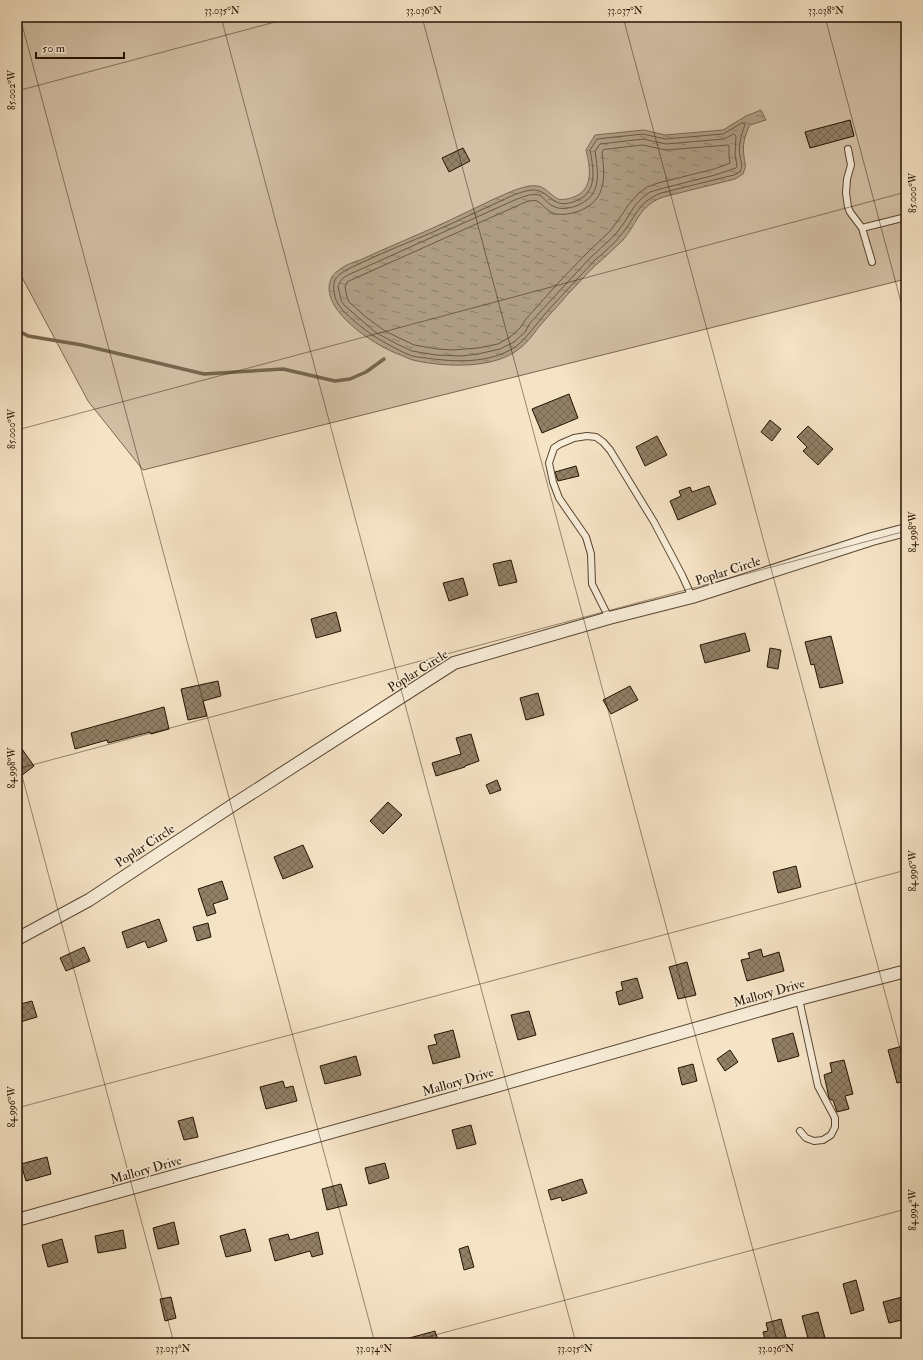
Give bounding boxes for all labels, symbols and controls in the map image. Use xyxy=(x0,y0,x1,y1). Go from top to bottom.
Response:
text: 33.035°N xyxy=(204,5,240,17)
text: 33.036°N xyxy=(406,5,442,17)
text: 33.037°N xyxy=(607,5,643,17)
text: 33.038°N xyxy=(808,5,844,17)
scale bar xyxy=(36,34,124,60)
text: 50 m xyxy=(42,41,66,56)
text: 85.002°W xyxy=(6,69,18,110)
text: 85.000°W xyxy=(907,172,919,213)
text: 85.000°W xyxy=(6,408,18,449)
text: 84.998°W xyxy=(907,511,919,552)
street label: Poplar Circle xyxy=(693,553,764,590)
street label: Poplar Circle xyxy=(385,646,452,697)
text: 84.998°W xyxy=(6,747,18,788)
street label: Poplar Circle xyxy=(112,821,179,872)
text: 84.996°W xyxy=(907,850,919,892)
street label: Mallory Drive xyxy=(731,975,807,1012)
street label: Mallory Drive xyxy=(420,1064,496,1101)
text: 84.996°W xyxy=(6,1086,18,1128)
street label: Mallory Drive xyxy=(108,1152,184,1189)
text: 84.994°W xyxy=(907,1188,919,1231)
text: 33.033°N xyxy=(156,1343,190,1355)
text: 33.034°N xyxy=(356,1343,392,1355)
text: 33.035°N xyxy=(557,1343,593,1355)
text: 33.036°N xyxy=(758,1343,794,1355)

